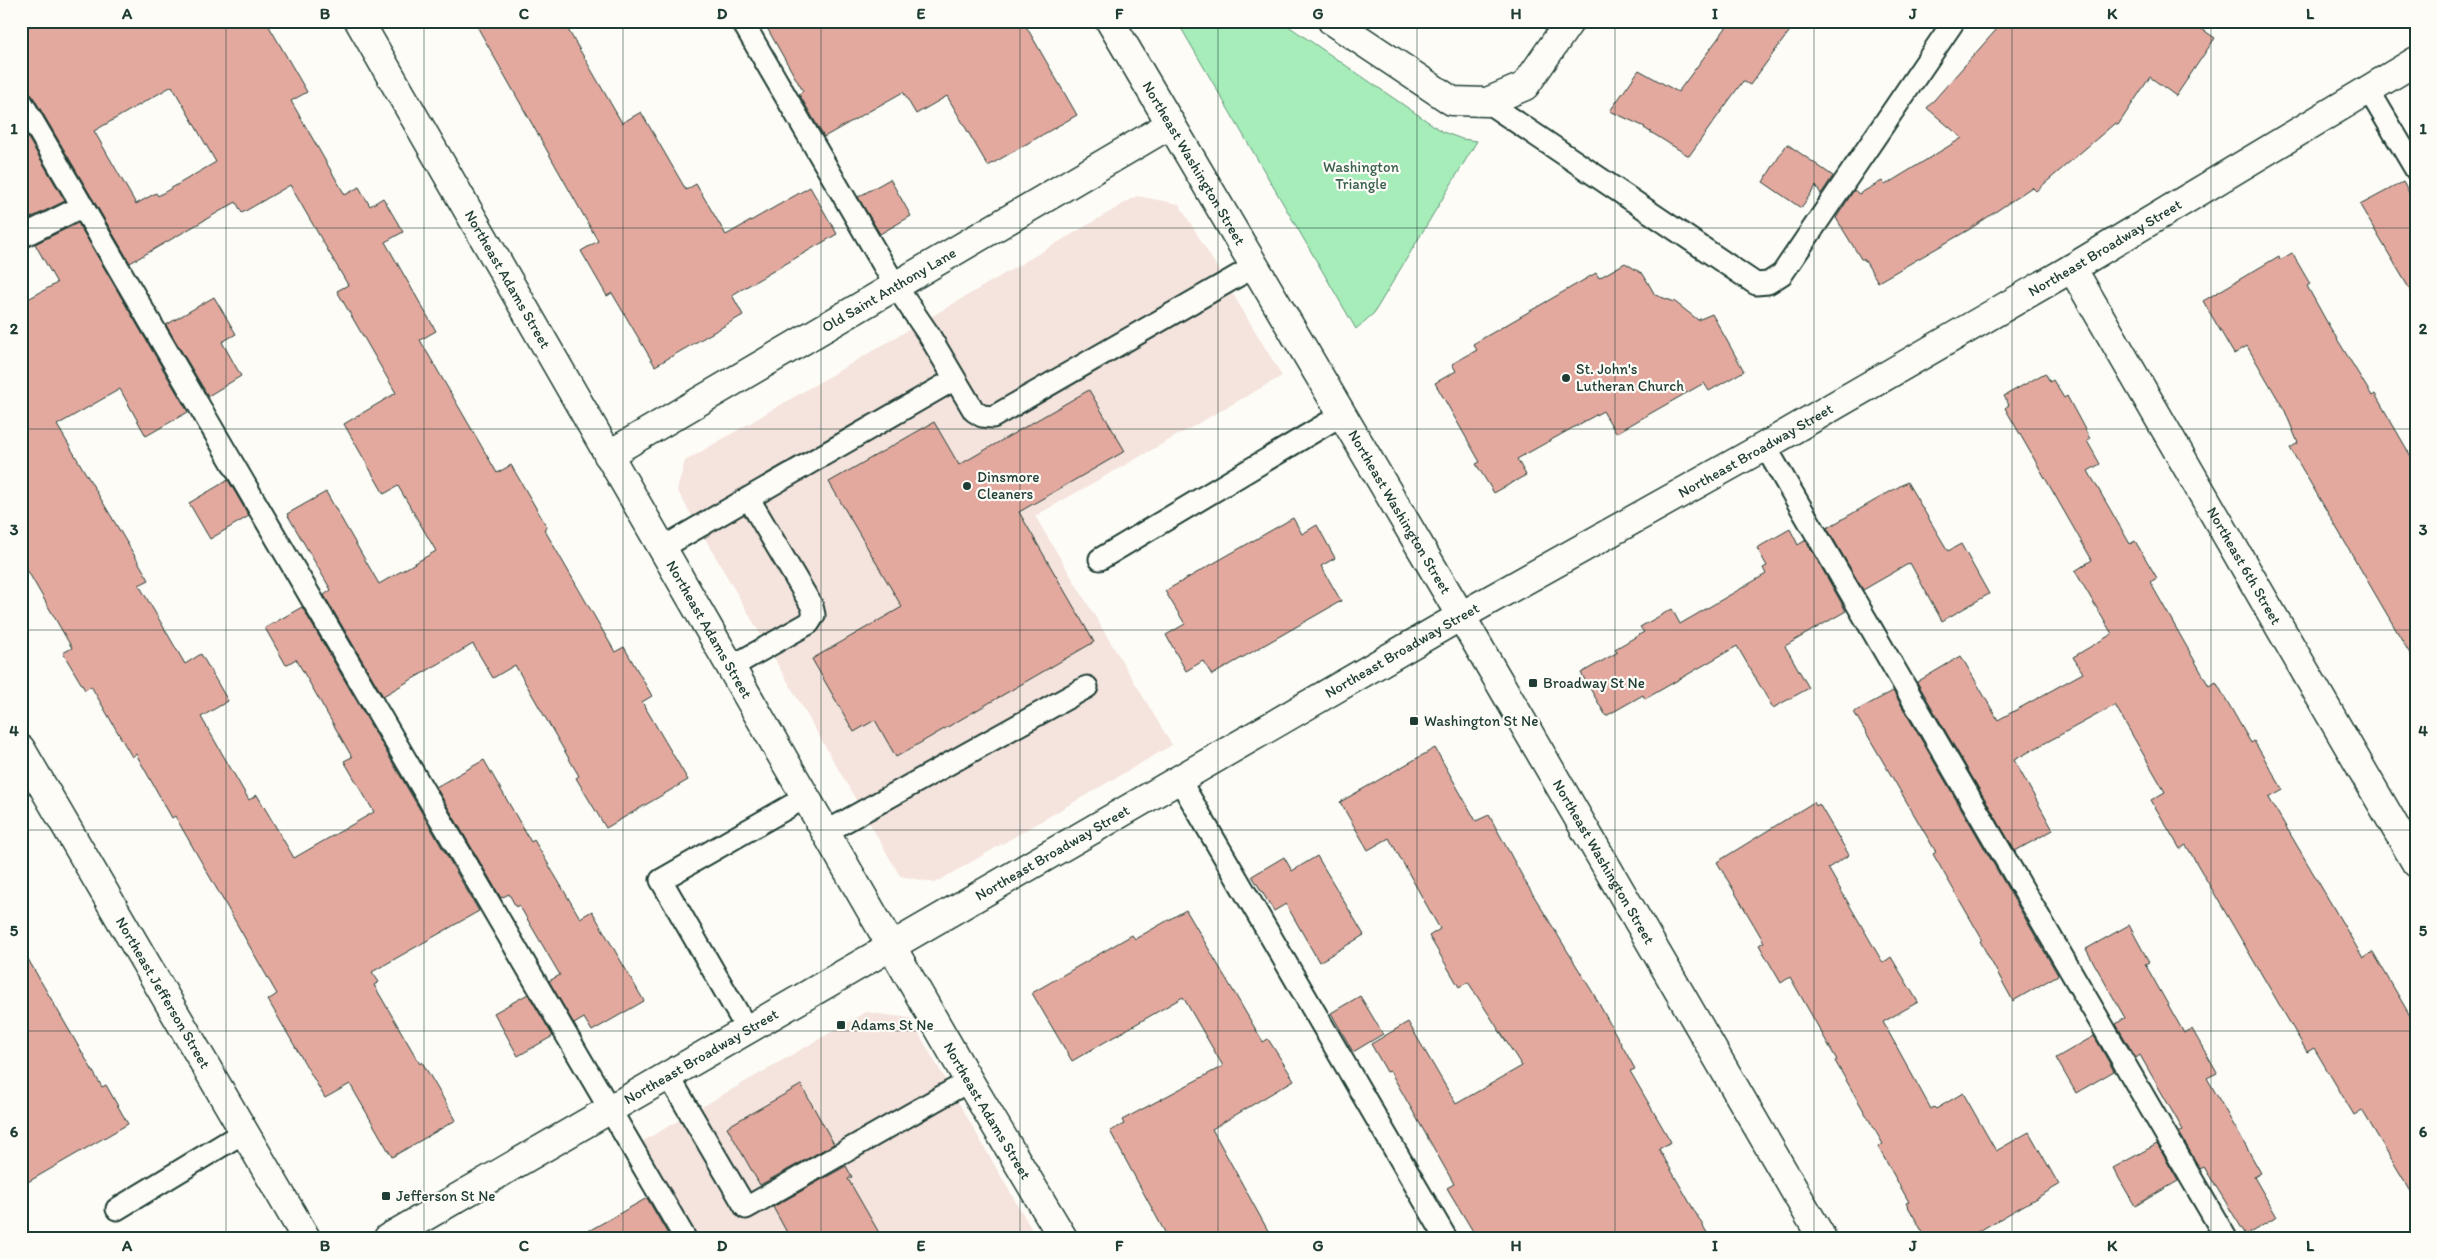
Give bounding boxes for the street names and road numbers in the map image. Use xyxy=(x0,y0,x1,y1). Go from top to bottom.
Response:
street label: Northeast Washington Street xyxy=(1139,78,1249,249)
street label: Northeast Broadway Street xyxy=(2025,195,2185,300)
street label: Northeast Adams Street xyxy=(461,207,555,352)
street label: Old Saint Anthony Lane xyxy=(819,243,959,336)
street label: Northeast Broadway Street xyxy=(1675,399,1837,502)
street label: Northeast Washington Street xyxy=(1344,427,1455,597)
street label: Northeast 6th Street xyxy=(2203,504,2285,628)
street label: Northeast Adams Street xyxy=(662,557,756,702)
street label: Northeast Broadway Street xyxy=(1322,599,1483,702)
street label: Northeast Washington Street xyxy=(1549,776,1659,948)
street label: Northeast Broadway Street xyxy=(972,801,1133,905)
street label: Northeast Jefferson Street xyxy=(112,914,214,1072)
street label: Northeast Broadway Street xyxy=(621,1005,782,1108)
street label: Northeast Adams Street xyxy=(940,1039,1035,1183)

